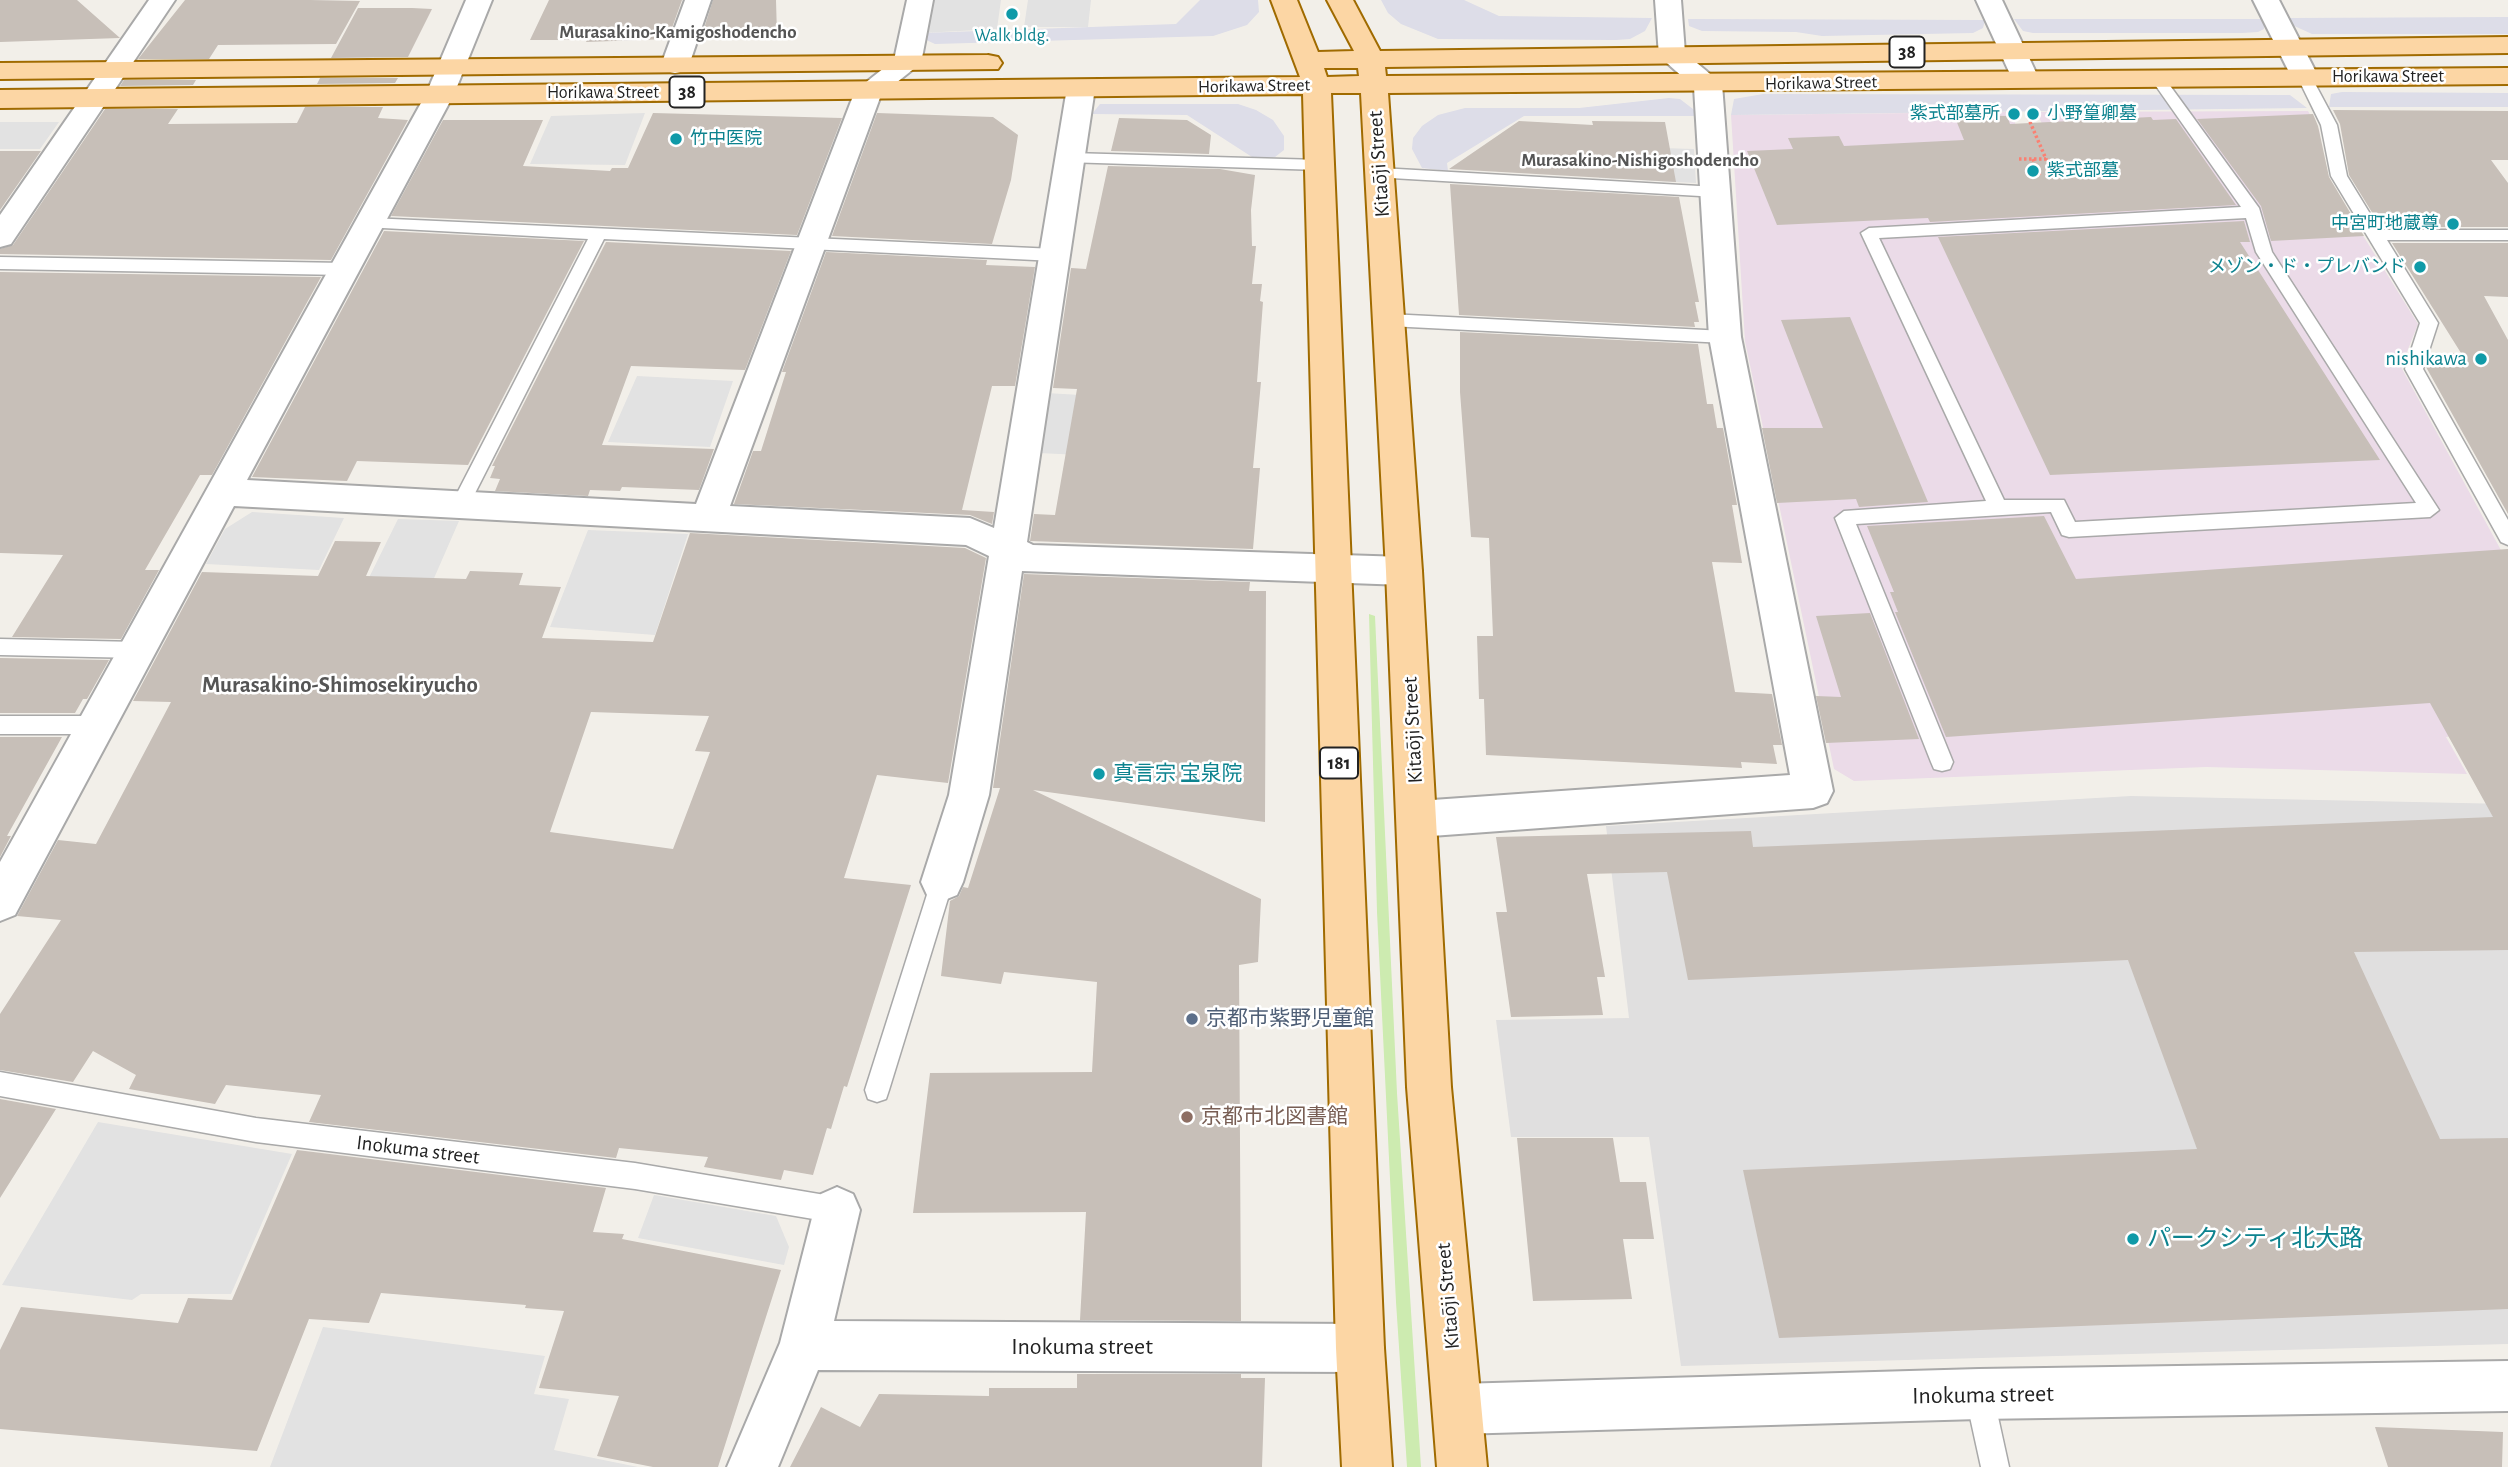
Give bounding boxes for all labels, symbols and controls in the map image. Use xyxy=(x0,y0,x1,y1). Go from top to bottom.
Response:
marker: Walk bldg. xyxy=(1004,6,1020,22)
district label: Murasakino-Kamigoshodencho xyxy=(559,21,797,43)
place label: Walk bldg. xyxy=(975,25,1049,47)
road number: 38 xyxy=(1890,36,1924,68)
street label: Horikawa Street xyxy=(2332,66,2444,88)
street label: Horikawa Street xyxy=(1765,71,1877,95)
street label: Horikawa Street xyxy=(1198,74,1310,98)
road number: 38 xyxy=(670,76,704,108)
street label: Horikawa Street xyxy=(547,82,659,104)
place label: 紫式部墓所 xyxy=(1910,103,2000,125)
place label: 小野篁卿墓 xyxy=(2047,103,2137,125)
marker: 紫式部墓所 xyxy=(2006,106,2022,122)
marker: 小野篁卿墓 xyxy=(2025,106,2041,122)
street label: Kitaōji Street xyxy=(1363,110,1395,218)
place label: 竹中医院 xyxy=(690,128,762,150)
marker: 竹中医院 xyxy=(668,131,684,147)
district label: Murasakino-Nishigoshodencho xyxy=(1521,149,1759,171)
place label: 紫式部墓 xyxy=(2047,160,2119,182)
marker: 紫式部墓 xyxy=(2025,163,2041,179)
place label: 中宮町地蔵尊 xyxy=(2331,213,2439,235)
marker: 中宮町地蔵尊 xyxy=(2445,216,2461,232)
place label: メゾン・ド・プレバンド xyxy=(2208,256,2406,278)
marker: メゾン・ド・プレバンド xyxy=(2412,259,2428,275)
place label: nishikawa xyxy=(2385,346,2467,372)
marker: nishikawa xyxy=(2473,351,2489,367)
district label: Murasakino-Shimosekiryucho xyxy=(202,671,478,699)
street label: Kitaōji Street xyxy=(1398,676,1428,784)
road number: 181 xyxy=(1320,748,1358,778)
place label: 真言宗 宝泉院 xyxy=(1113,761,1242,787)
marker: 真言宗 宝泉院 xyxy=(1091,766,1107,782)
place label: 京都市紫野児童館 xyxy=(1206,1006,1374,1032)
marker: 京都市紫野児童館 xyxy=(1184,1011,1200,1027)
place label: 京都市北図書館 xyxy=(1201,1104,1348,1130)
marker: 京都市北図書館 xyxy=(1179,1109,1195,1125)
street label: Inokuma street xyxy=(355,1130,481,1170)
place label: パークシティ北大路 xyxy=(2147,1225,2363,1253)
marker: パークシティ北大路 xyxy=(2125,1231,2141,1247)
street label: Kitaōji Street xyxy=(1431,1242,1465,1350)
street label: Inokuma street xyxy=(1011,1333,1153,1361)
street label: Inokuma street xyxy=(1912,1379,2054,1411)

